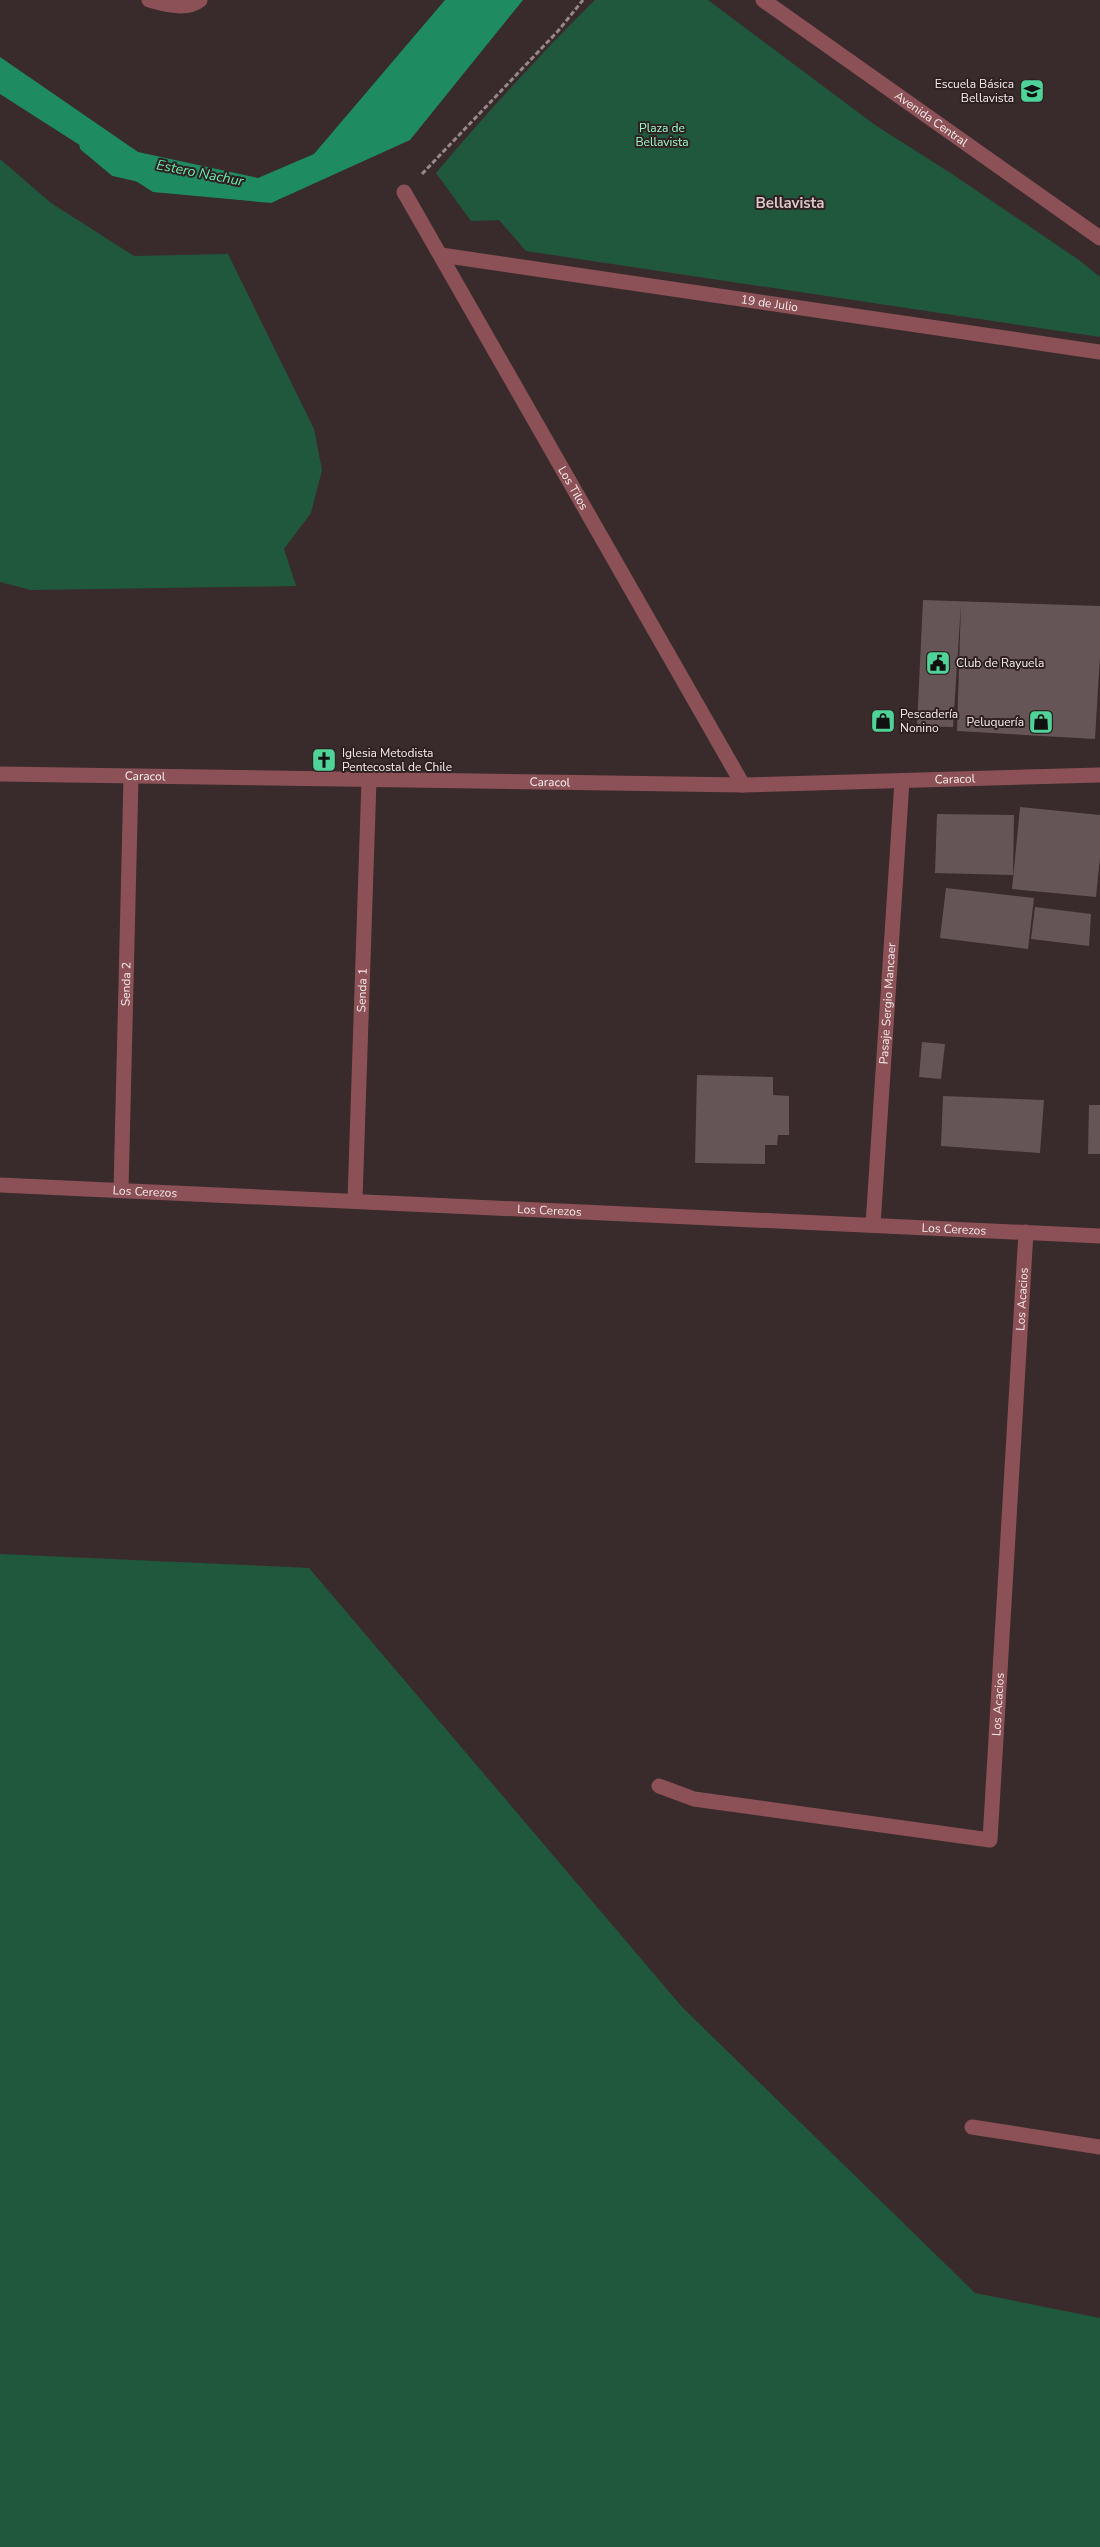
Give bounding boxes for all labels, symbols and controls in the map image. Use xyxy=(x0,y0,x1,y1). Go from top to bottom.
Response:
place label: Escuela Básica Bellavista xyxy=(935,76,1014,106)
school or university icon: Escuela Básica Bellavista xyxy=(1019,78,1045,104)
street label: Avenida Central xyxy=(891,87,971,151)
park label: Plaza de Bellavista xyxy=(635,120,689,150)
water label: Estero Nachur xyxy=(155,155,246,191)
district label: Bellavista xyxy=(755,193,825,213)
street label: 19 de Julio xyxy=(740,291,799,316)
street label: Los Tilos xyxy=(554,463,592,513)
public building icon: Club de Rayuela xyxy=(925,650,951,676)
place label: Club de Rayuela xyxy=(956,655,1044,671)
place label: Pescadería Nonino xyxy=(900,706,958,736)
shop icon: Pescadería Nonino xyxy=(870,708,896,734)
shop icon: Peluquería xyxy=(1028,709,1054,735)
place label: Peluquería xyxy=(966,714,1024,730)
place label: Iglesia Metodista Pentecostal de Chile xyxy=(342,745,452,775)
church icon: Iglesia Metodista Pentecostal de Chile xyxy=(311,747,337,773)
street label: Caracol xyxy=(125,768,166,784)
street label: Caracol xyxy=(934,770,976,788)
street label: Caracol xyxy=(530,774,571,790)
street label: Pasaje Sergio Mancaer xyxy=(876,941,899,1065)
street label: Senda 2 xyxy=(117,962,135,1006)
street label: Senda 1 xyxy=(353,968,371,1013)
street label: Los Cerezos xyxy=(112,1182,178,1201)
street label: Los Cerezos xyxy=(517,1201,582,1220)
street label: Los Cerezos xyxy=(921,1220,987,1239)
street label: Los Acacios xyxy=(1012,1267,1032,1331)
street label: Los Acacios xyxy=(988,1672,1008,1737)

